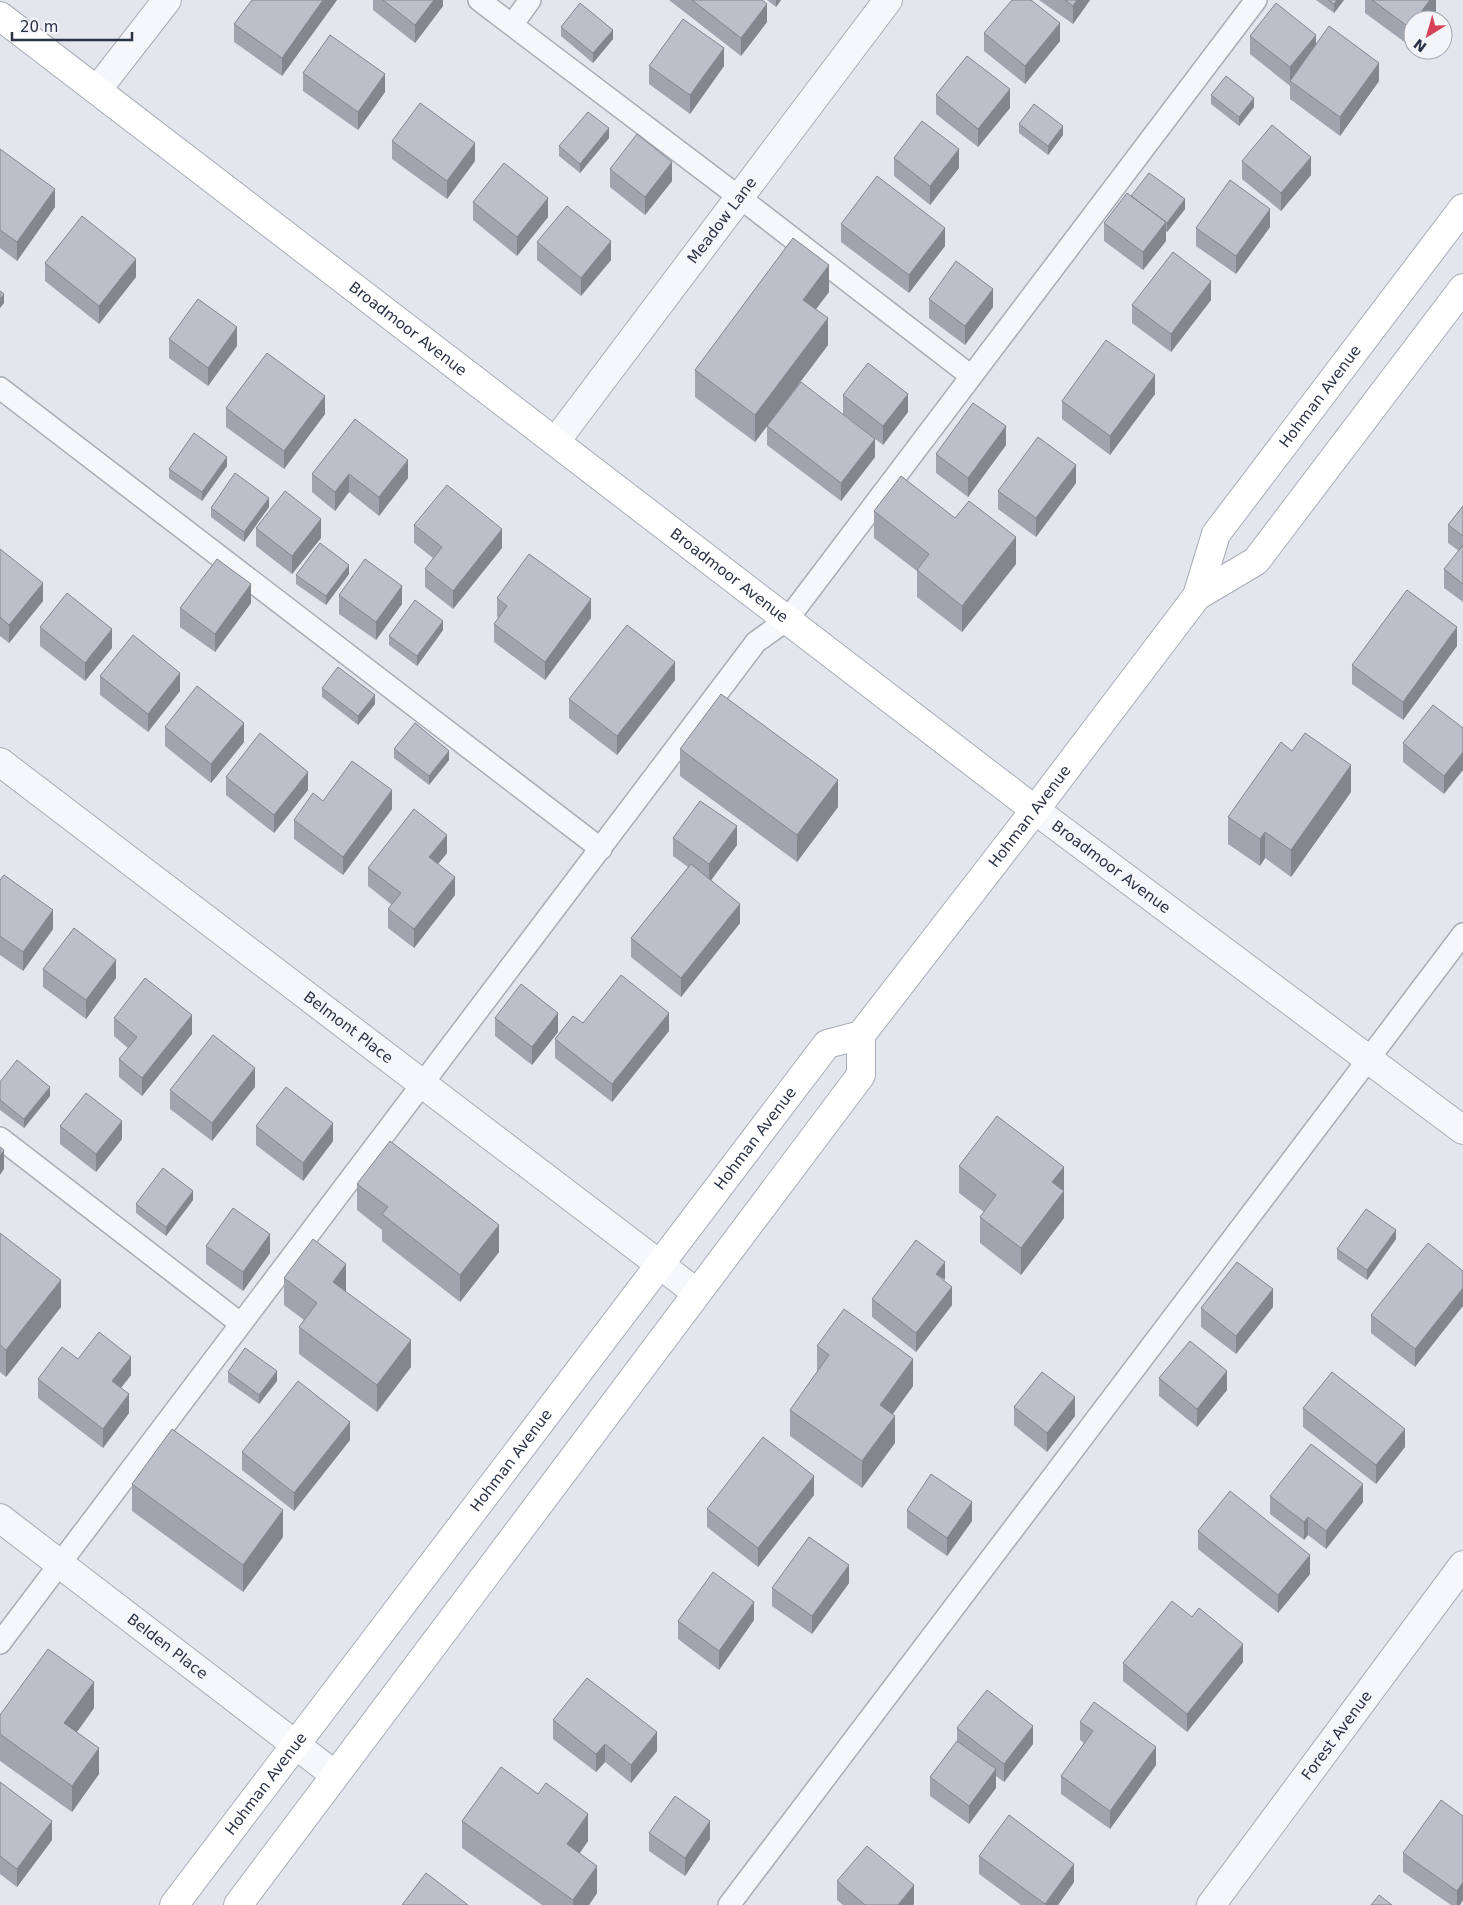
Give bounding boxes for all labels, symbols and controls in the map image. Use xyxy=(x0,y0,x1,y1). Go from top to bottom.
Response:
scale bar xyxy=(12,10,132,42)
north arrow xyxy=(1403,10,1453,60)
text: 20 m xyxy=(20,18,58,36)
text: N xyxy=(1411,35,1430,55)
street label: Meadow Lane xyxy=(684,174,760,267)
street label: Broadmoor Avenue xyxy=(345,278,470,380)
street label: Hohman Avenue xyxy=(1276,342,1365,451)
street label: Broadmoor Avenue xyxy=(667,524,792,626)
street label: Hohman Avenue xyxy=(985,762,1075,871)
street label: Broadmoor Avenue xyxy=(1048,817,1174,917)
street label: Belmont Place xyxy=(300,988,397,1067)
street label: Hohman Avenue xyxy=(711,1084,800,1193)
street label: Hohman Avenue xyxy=(467,1406,556,1515)
street label: Belden Place xyxy=(124,1610,211,1683)
street label: Forest Avenue xyxy=(1298,1687,1376,1784)
street label: Hohman Avenue xyxy=(221,1729,310,1839)

